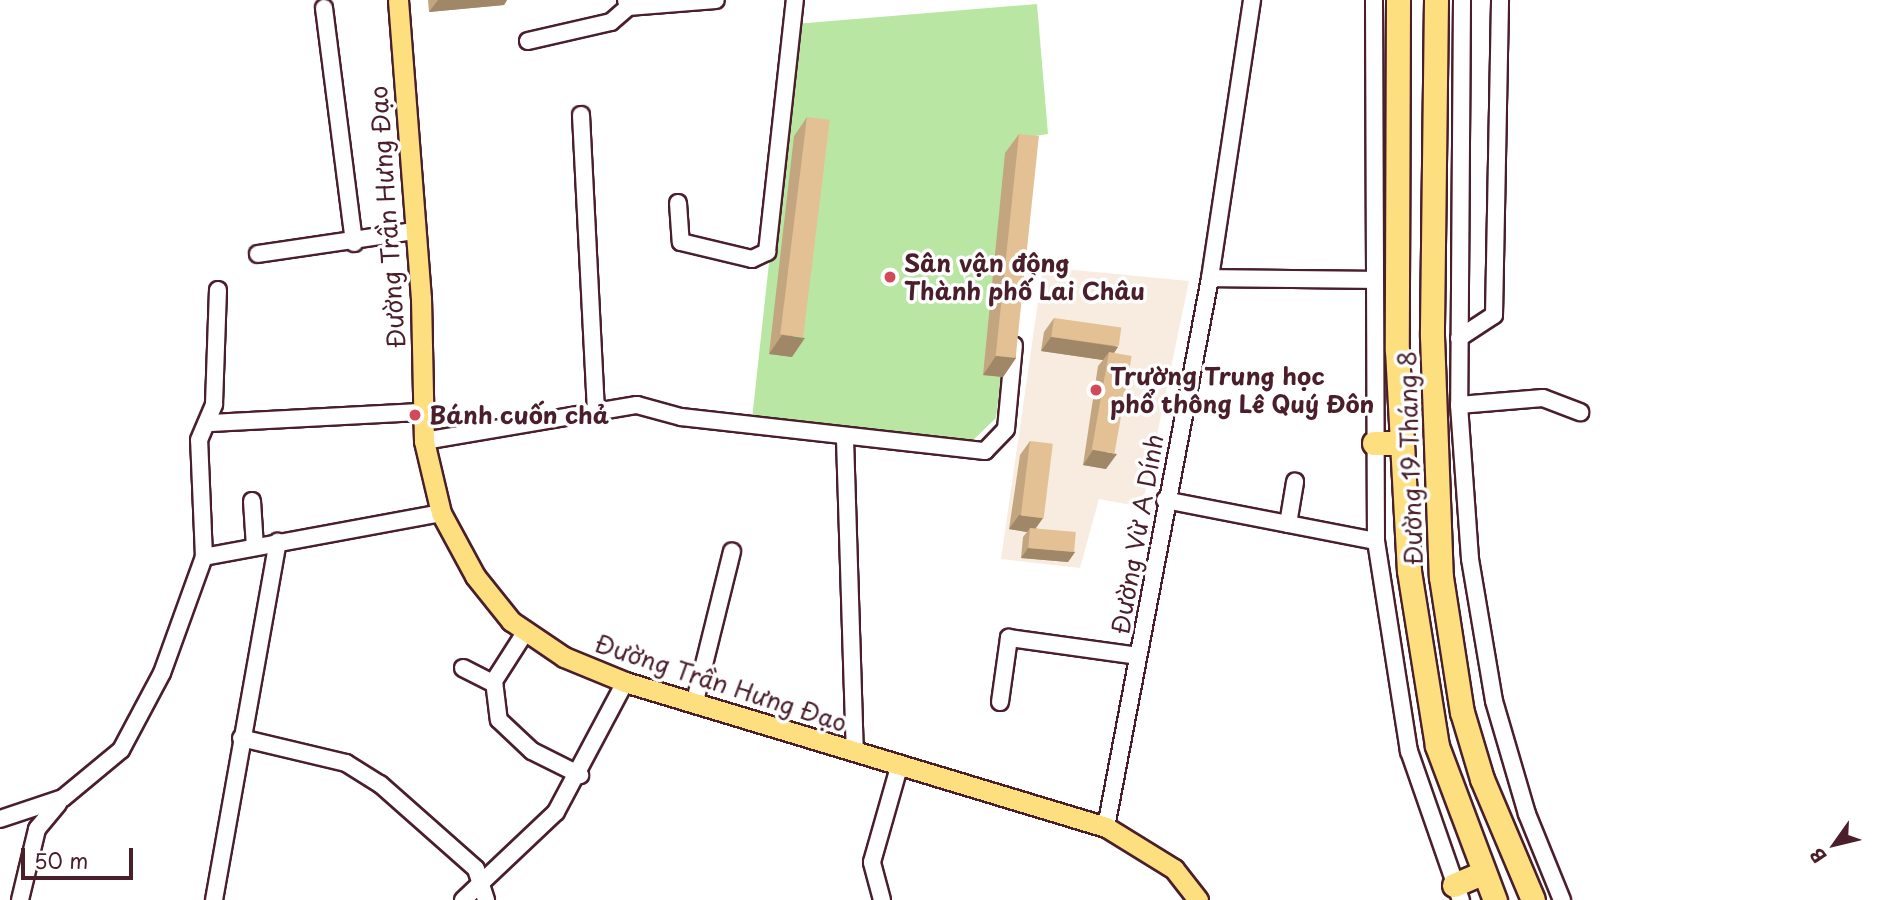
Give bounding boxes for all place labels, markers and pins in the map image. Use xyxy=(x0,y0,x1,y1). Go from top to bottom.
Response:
place label: Sân vận động Thành phố Lai Châu xyxy=(904,249,1148,305)
marker: Sân vận động Thành phố Lai Châu xyxy=(882,269,898,285)
place label: Trường Trung học phổ thông Lê Quý Đôn xyxy=(1110,362,1378,418)
marker: Trường Trung học phổ thông Lê Quý Đôn xyxy=(1088,382,1104,398)
place label: Bánh cuốn chả xyxy=(429,401,609,429)
marker: Bánh cuốn chả xyxy=(407,407,423,423)

